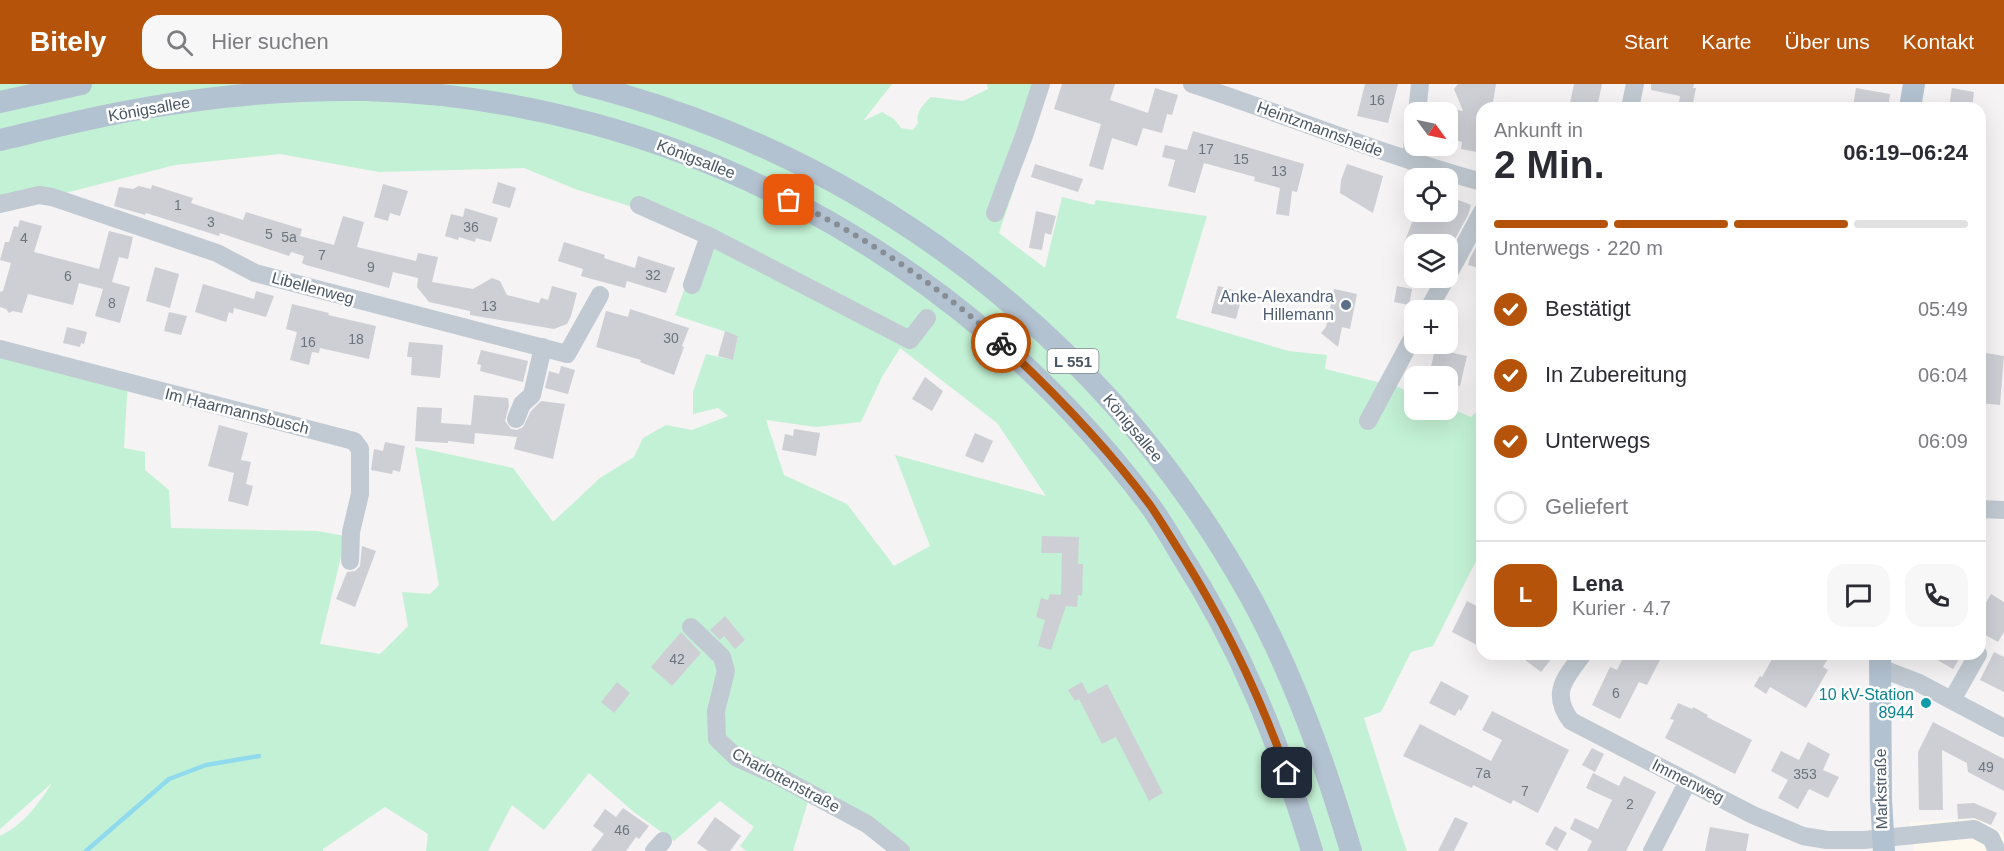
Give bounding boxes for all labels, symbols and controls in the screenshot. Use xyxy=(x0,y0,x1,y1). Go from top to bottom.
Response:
search box xyxy=(142,15,562,69)
text: Bitely xyxy=(30,26,106,57)
icon: search xyxy=(163,26,196,59)
text: Hier suchen xyxy=(211,29,329,54)
text: Start xyxy=(1624,30,1668,53)
text: Karte xyxy=(1701,30,1752,53)
text: Über uns xyxy=(1785,30,1870,53)
text: Kontakt xyxy=(1903,30,1974,53)
house number: 16 xyxy=(1369,92,1385,108)
street label: Königsallee xyxy=(107,93,191,125)
street label: Heintzmannsheide xyxy=(1255,98,1385,160)
north arrow xyxy=(1404,102,1458,156)
map controls xyxy=(1404,102,1458,420)
text: Ankunft in xyxy=(1494,119,1583,141)
street label: Königsallee xyxy=(654,136,738,182)
text: 06:19–06:24 xyxy=(1843,140,1968,165)
house number: 17 xyxy=(1198,141,1214,157)
text: 2 Min. xyxy=(1494,143,1605,186)
house number: 15 xyxy=(1233,151,1249,167)
house number: 13 xyxy=(1271,163,1287,179)
button: locate xyxy=(1404,168,1458,222)
pin xyxy=(763,174,814,225)
icon: bag xyxy=(772,183,805,216)
house number: 1 xyxy=(174,197,182,213)
house number: 3 xyxy=(207,214,215,230)
house number: 36 xyxy=(463,219,479,235)
house number: 5 xyxy=(265,226,273,242)
house number: 5a xyxy=(281,229,297,245)
house number: 4 xyxy=(20,230,28,246)
button: layers xyxy=(1404,234,1458,288)
text: Unterwegs · 220 m xyxy=(1494,237,1663,259)
house number: 7 xyxy=(318,247,326,263)
house number: 9 xyxy=(367,259,375,275)
house number: 32 xyxy=(645,267,661,283)
house number: 6 xyxy=(64,268,72,284)
street label: Libellenweg xyxy=(270,269,356,307)
place label: Anke-Alexandra Hillemann xyxy=(1220,288,1334,323)
icon: check xyxy=(1494,293,1527,326)
house number: 8 xyxy=(108,295,116,311)
text: Bestätigt xyxy=(1545,296,1631,321)
house number: 13 xyxy=(481,298,497,314)
marker: Anke-Alexandra Hillemann xyxy=(1339,298,1353,312)
text: 05:49 xyxy=(1918,298,1968,320)
button: + xyxy=(1404,300,1458,354)
courier xyxy=(971,313,1031,373)
icon: bike xyxy=(985,327,1018,360)
house number: 30 xyxy=(663,330,679,346)
house number: 18 xyxy=(348,331,364,347)
house number: 16 xyxy=(300,334,316,350)
road number: L 551 xyxy=(1048,349,1098,373)
icon: check xyxy=(1494,359,1527,392)
text: In Zubereitung xyxy=(1545,362,1687,387)
text: 06:04 xyxy=(1918,364,1968,386)
button: − xyxy=(1404,366,1458,420)
street label: Im Haarmannsbusch xyxy=(163,385,311,437)
street label: Königsallee xyxy=(1100,391,1166,465)
icon: check xyxy=(1494,425,1527,458)
text: Unterwegs xyxy=(1545,428,1650,453)
text: 06:09 xyxy=(1918,430,1968,452)
text: Geliefert xyxy=(1545,494,1628,519)
button: chat xyxy=(1827,564,1890,627)
button: phone xyxy=(1905,564,1968,627)
text: Lena xyxy=(1572,571,1623,596)
text: L xyxy=(1519,582,1532,607)
text: Kurier · 4.7 xyxy=(1572,597,1671,619)
house number: 42 xyxy=(669,651,685,667)
house number: 6 xyxy=(1612,685,1620,701)
place label: 10 kV-Station 8944 xyxy=(1819,686,1914,721)
marker: 10 kV-Station 8944 xyxy=(1919,696,1933,710)
street label: Charlottenstraße xyxy=(729,745,843,816)
pin xyxy=(1261,747,1312,798)
street label: Markstraße xyxy=(1872,748,1890,830)
icon: home xyxy=(1270,756,1303,789)
street label: Immenweg xyxy=(1649,756,1727,806)
house number: 49 xyxy=(1978,759,1994,775)
house number: 7a xyxy=(1475,765,1491,781)
house number: 353 xyxy=(1793,766,1817,782)
house number: 7 xyxy=(1521,783,1529,799)
house number: 2 xyxy=(1626,796,1634,812)
house number: 46 xyxy=(614,822,630,838)

